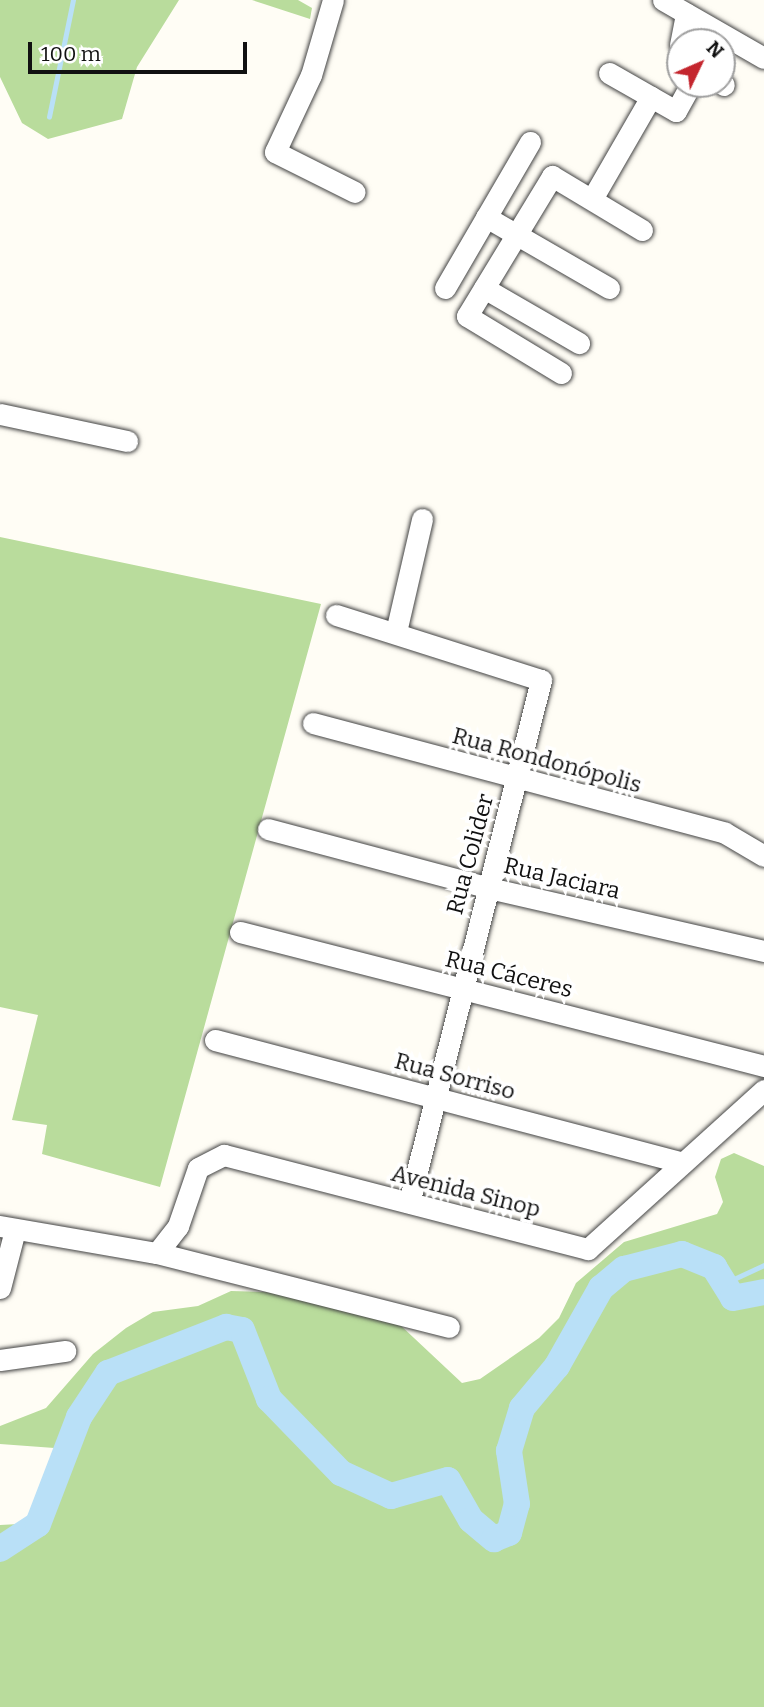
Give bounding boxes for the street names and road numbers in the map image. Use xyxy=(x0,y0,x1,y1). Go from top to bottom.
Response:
street label: Rua Rondonópolis xyxy=(449,721,645,799)
street label: Rua Colider xyxy=(441,791,499,917)
street label: Rua Jaciara xyxy=(501,851,623,905)
street label: Rua Cáceres xyxy=(442,945,576,1003)
street label: Rua Sorriso xyxy=(392,1047,518,1105)
street label: Avenida Sinop xyxy=(389,1159,543,1223)

